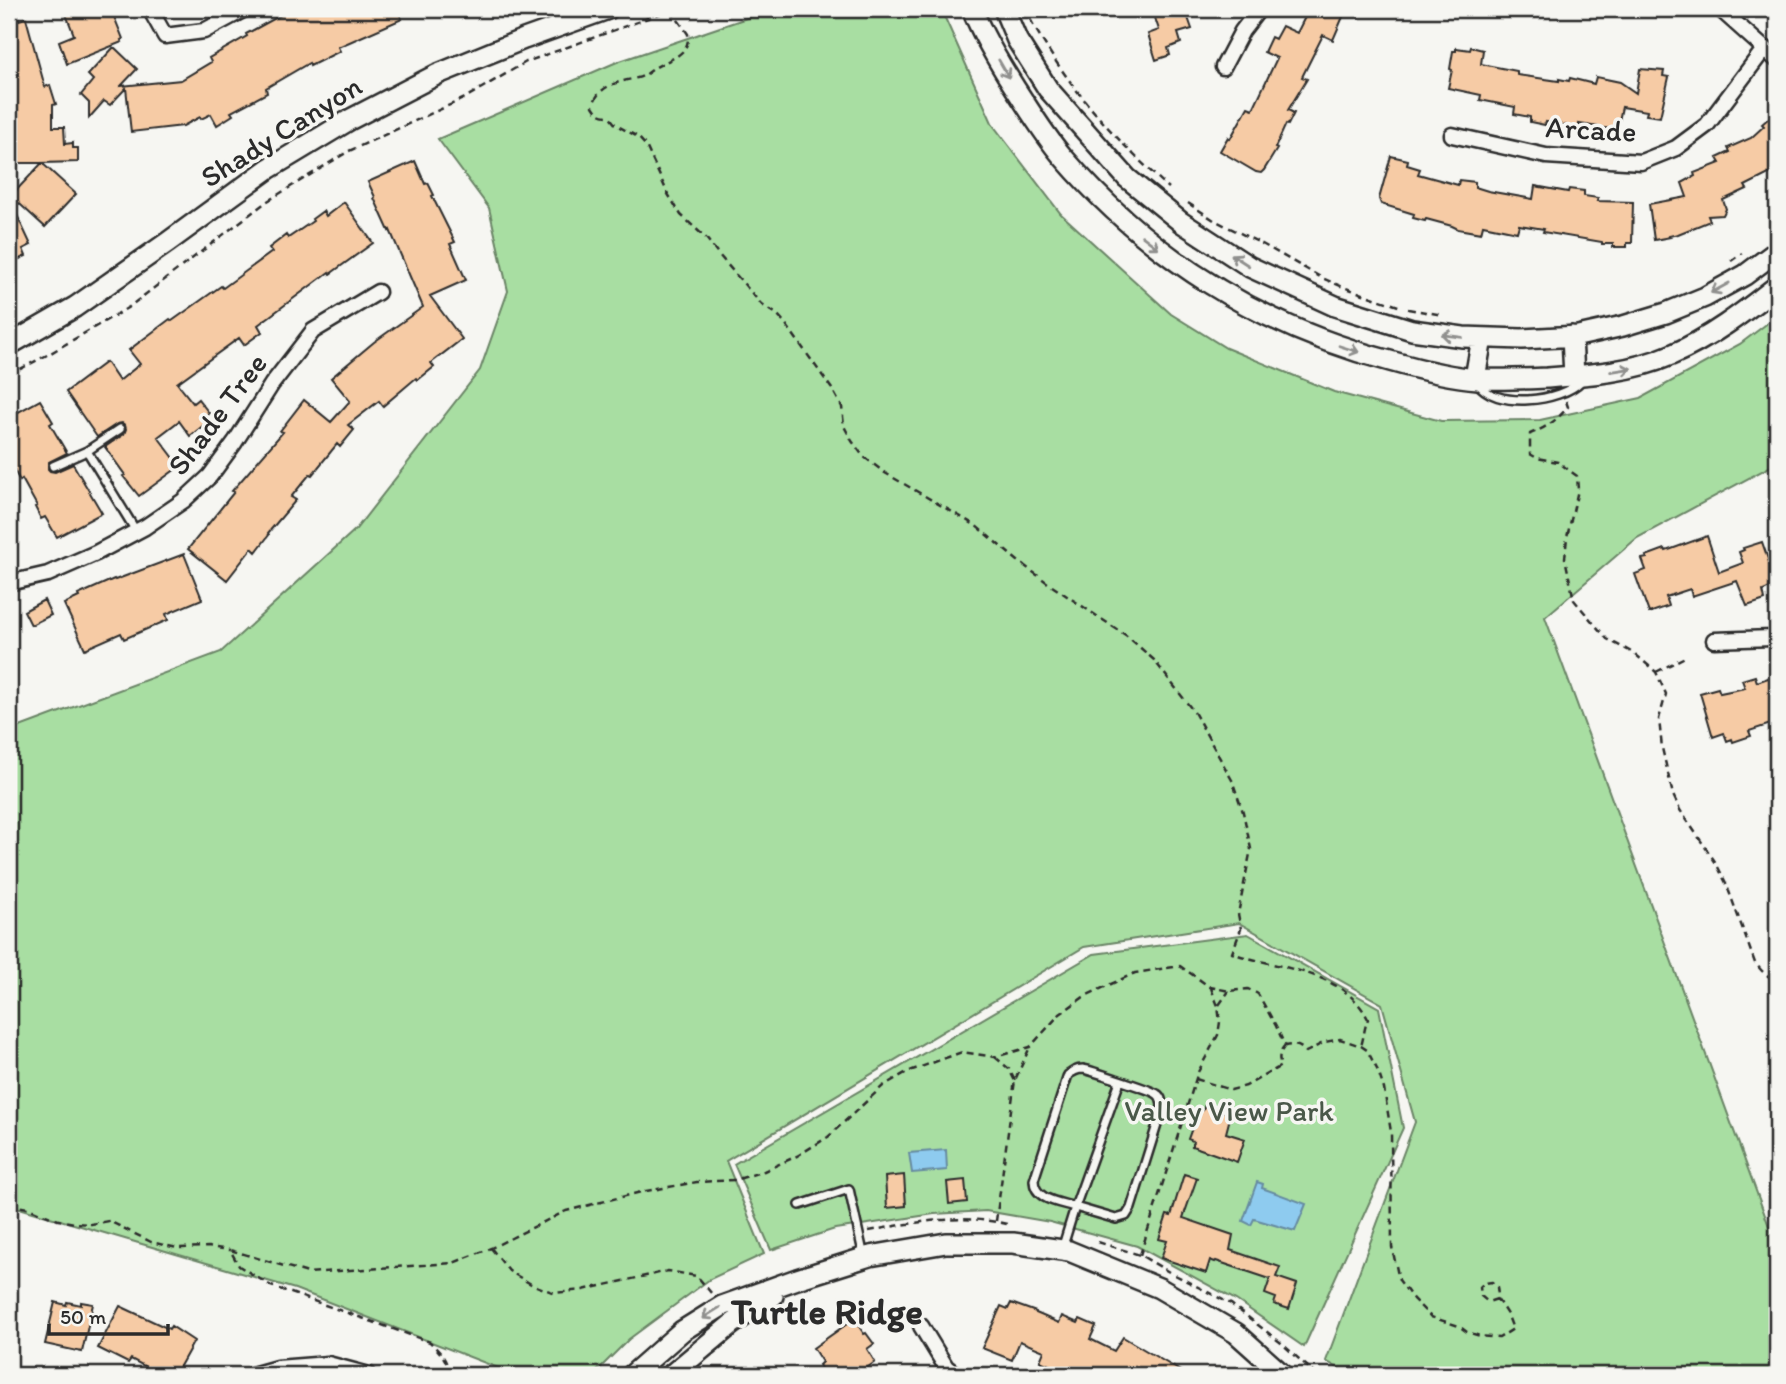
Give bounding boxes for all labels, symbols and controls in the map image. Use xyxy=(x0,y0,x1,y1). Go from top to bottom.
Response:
one-way arrow xyxy=(997,59,1011,79)
street label: Shady Canyon xyxy=(194,67,368,195)
street label: Arcade xyxy=(1545,108,1637,150)
one-way arrow xyxy=(1140,234,1158,249)
one-way arrow xyxy=(1230,253,1250,267)
one-way arrow xyxy=(1711,281,1731,295)
one-way arrow xyxy=(1442,329,1464,342)
one-way arrow xyxy=(1338,343,1360,356)
street label: Shade Tree xyxy=(159,346,275,482)
one-way arrow xyxy=(1609,363,1632,376)
park label: Valley View Park xyxy=(1124,1092,1334,1129)
district label: Turtle Ridge xyxy=(730,1289,923,1333)
scale bar xyxy=(49,1293,168,1337)
text: 50 m xyxy=(60,1304,107,1329)
one-way arrow xyxy=(702,1306,721,1321)

